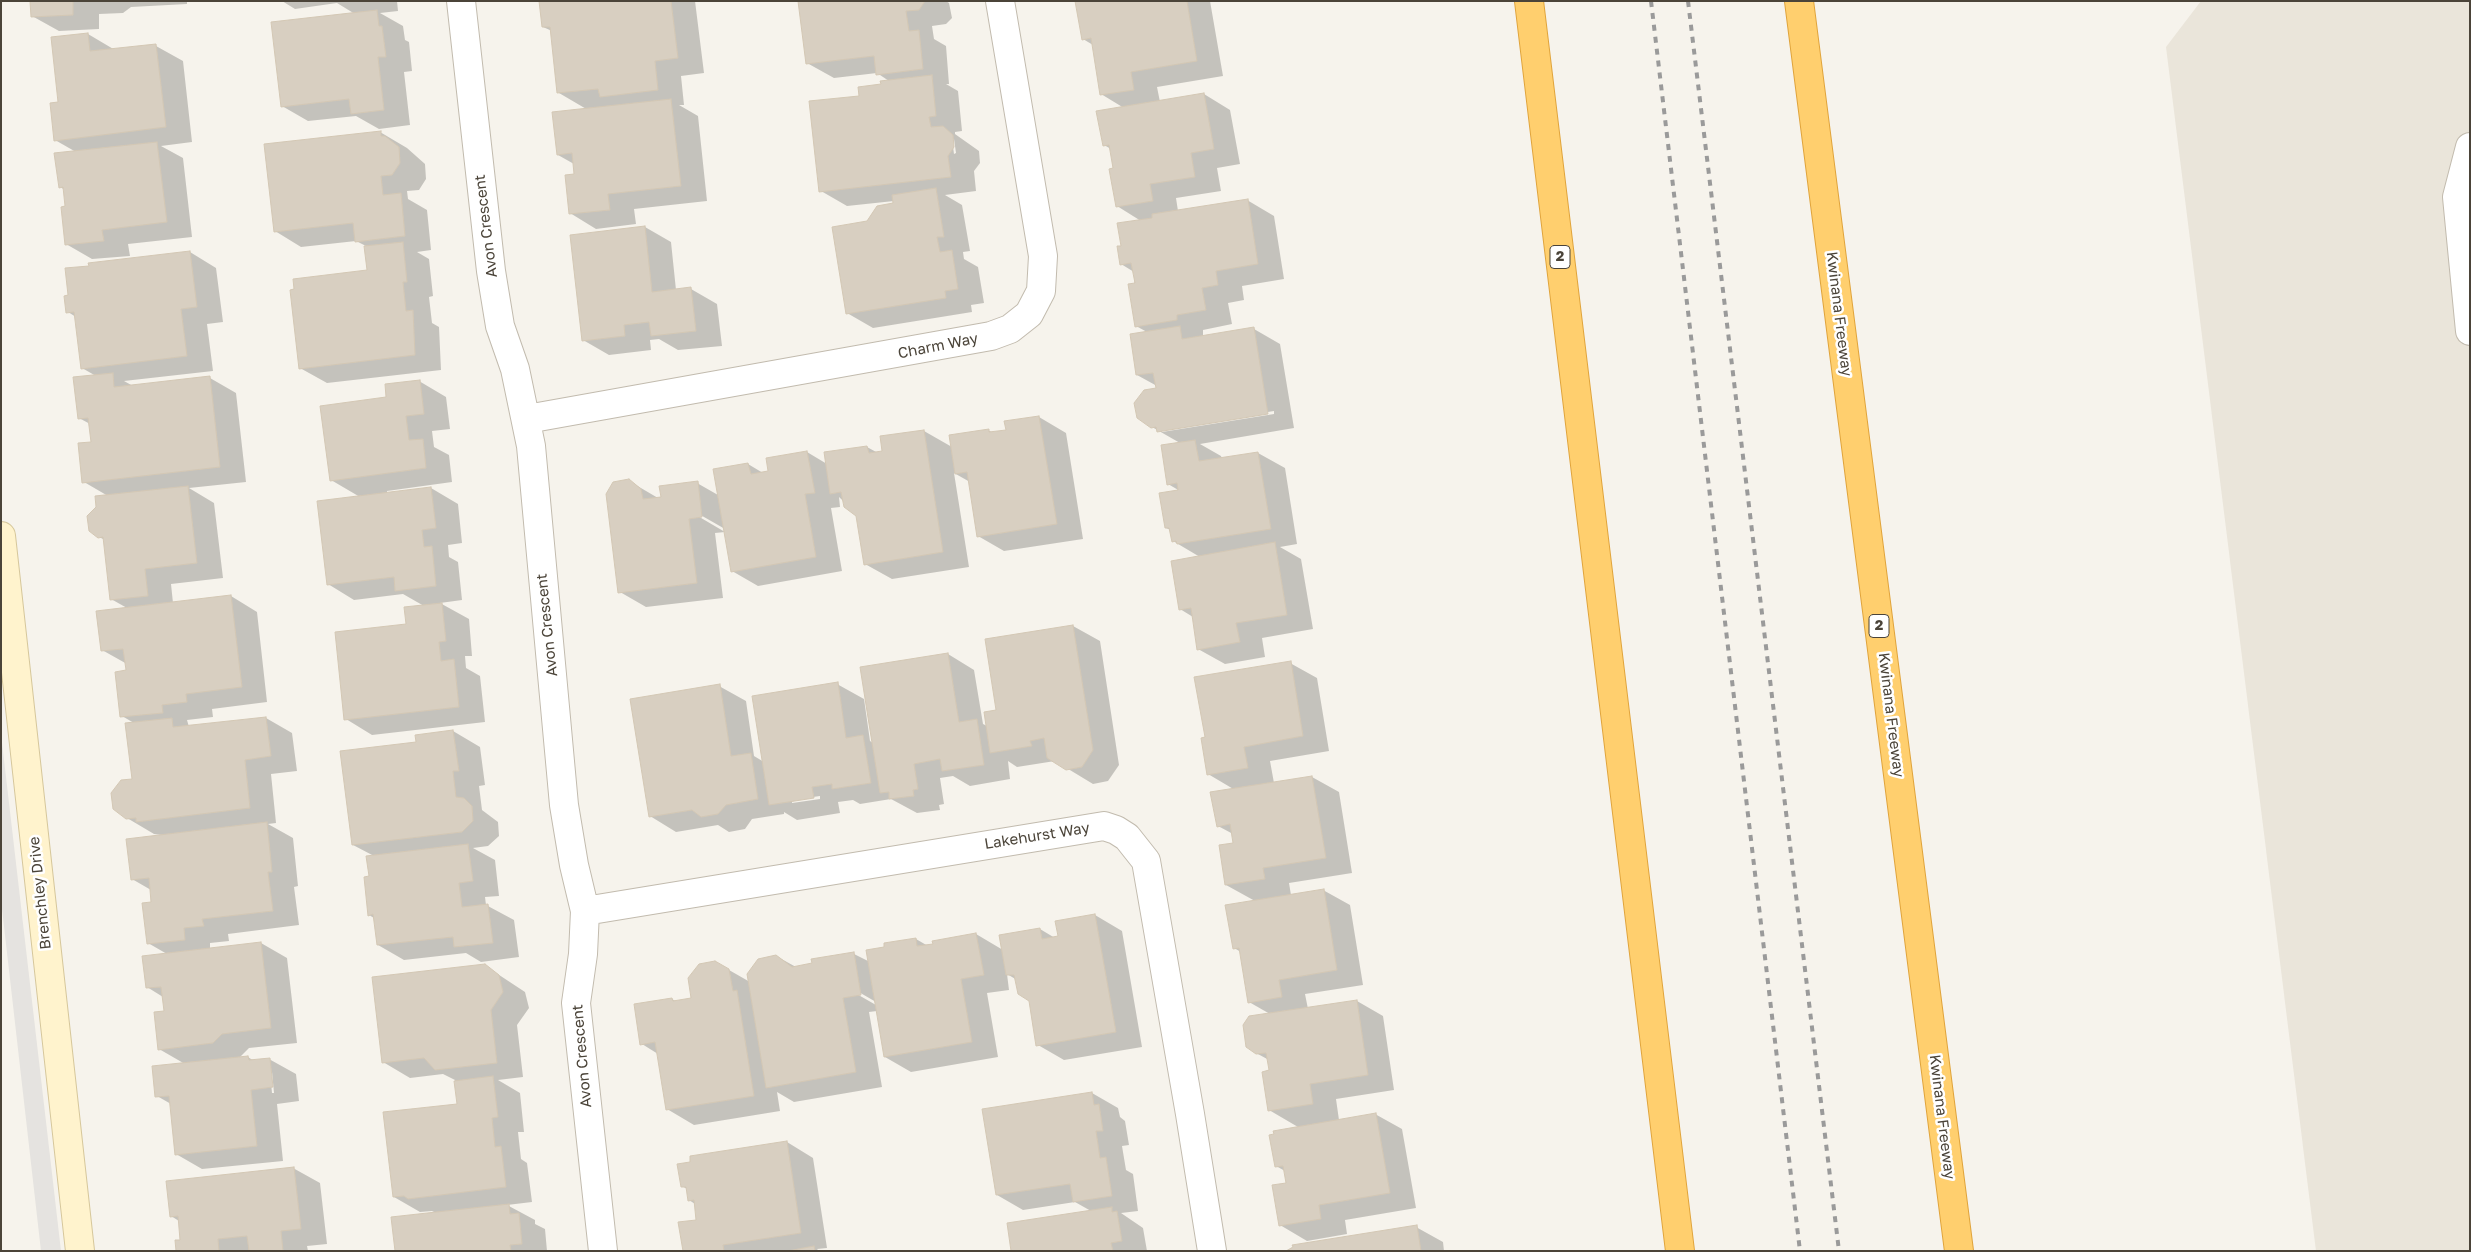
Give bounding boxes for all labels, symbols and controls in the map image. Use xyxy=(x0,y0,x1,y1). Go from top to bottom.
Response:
street label: Avon Crescent xyxy=(471,173,501,279)
road number: 2 xyxy=(1550,246,1570,268)
street label: Kwinana Freeway xyxy=(1822,251,1856,377)
street label: Charm Way xyxy=(896,329,980,363)
street label: Avon Crescent xyxy=(533,572,561,678)
road number: 2 xyxy=(1869,614,1889,638)
street label: Kwinana Freeway xyxy=(1874,652,1908,778)
street label: Lakehurst Way xyxy=(983,819,1091,853)
street label: Brenchley Drive xyxy=(25,836,55,950)
street label: Avon Crescent xyxy=(569,1004,595,1108)
street label: Kwinana Freeway xyxy=(1925,1054,1959,1180)

